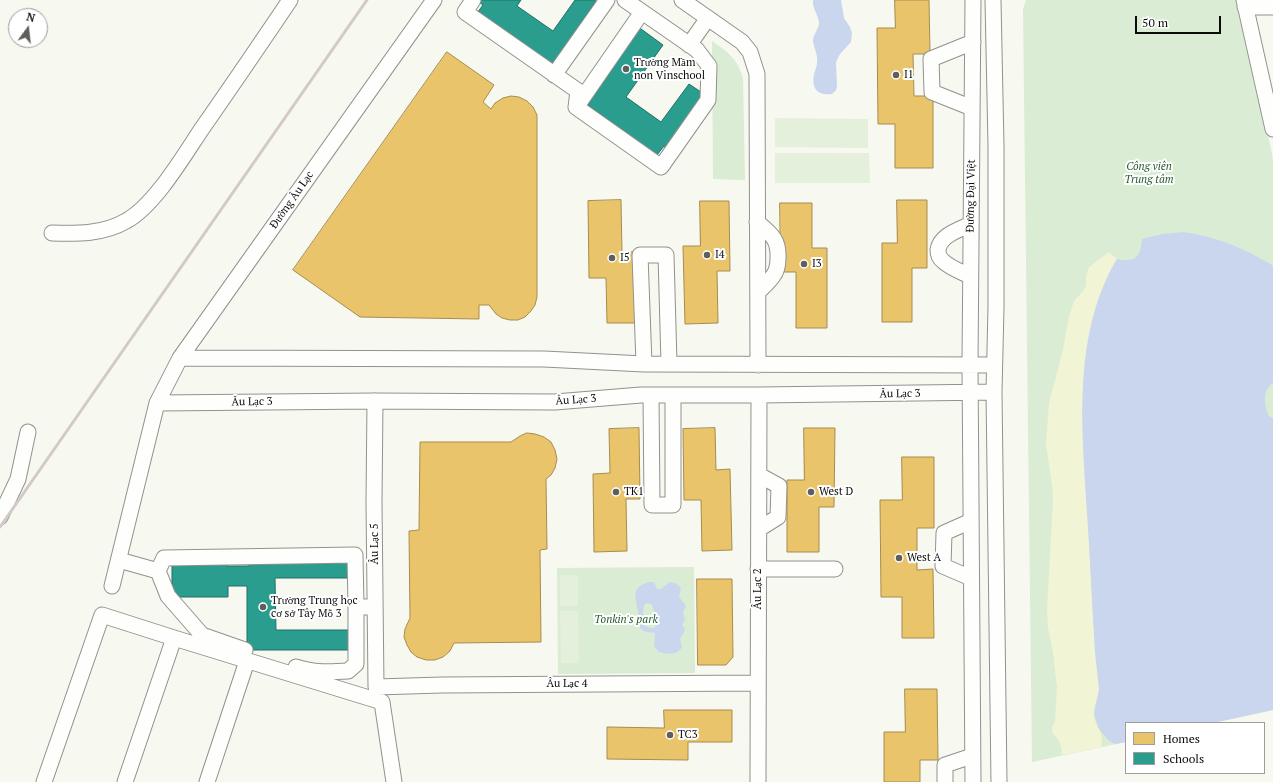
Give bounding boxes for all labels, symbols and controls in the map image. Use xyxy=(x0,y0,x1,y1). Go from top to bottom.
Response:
north arrow xyxy=(8,8,48,48)
scale bar xyxy=(1137,8,1223,34)
text: N xyxy=(25,10,37,25)
text: 50 m xyxy=(1142,15,1168,30)
place label: Trường Mầm non Vinschool xyxy=(634,56,705,82)
marker: Trường Mầm non Vinschool xyxy=(621,64,631,74)
place label: I1 xyxy=(904,68,914,82)
marker: I1 xyxy=(891,70,901,80)
street label: Đường Đại Việt xyxy=(964,159,978,233)
park label: Công viên Trung tâm xyxy=(1124,160,1174,186)
street label: Đường Âu Lạc xyxy=(267,169,317,231)
place label: I4 xyxy=(715,248,725,262)
marker: I4 xyxy=(702,250,712,260)
place label: I5 xyxy=(620,251,630,265)
marker: I5 xyxy=(607,253,617,263)
place label: I3 xyxy=(812,257,822,271)
marker: I3 xyxy=(799,259,809,269)
street label: Âu Lạc 3 xyxy=(879,387,921,401)
street label: Âu Lạc 3 xyxy=(555,392,597,408)
street label: Âu Lạc 3 xyxy=(231,395,273,409)
place label: TK1 xyxy=(624,485,644,499)
place label: West D xyxy=(819,485,853,499)
marker: TK1 xyxy=(611,487,621,497)
marker: West D xyxy=(806,487,816,497)
street label: Âu Lạc 5 xyxy=(368,523,382,565)
place label: West A xyxy=(907,551,941,565)
marker: West A xyxy=(894,553,904,563)
street label: Âu Lạc 2 xyxy=(751,568,765,610)
place label: Trường Trung học cơ sở Tây Mỗ 3 xyxy=(271,594,358,620)
marker: Trường Trung học cơ sở Tây Mỗ 3 xyxy=(258,602,268,612)
park label: Tonkin's park xyxy=(594,613,658,627)
street label: Âu Lạc 4 xyxy=(546,677,588,691)
legend xyxy=(1125,722,1265,774)
place label: TC3 xyxy=(678,728,697,742)
marker: TC3 xyxy=(665,730,675,740)
text: Homes xyxy=(1163,731,1200,746)
text: Schools xyxy=(1163,751,1204,766)

